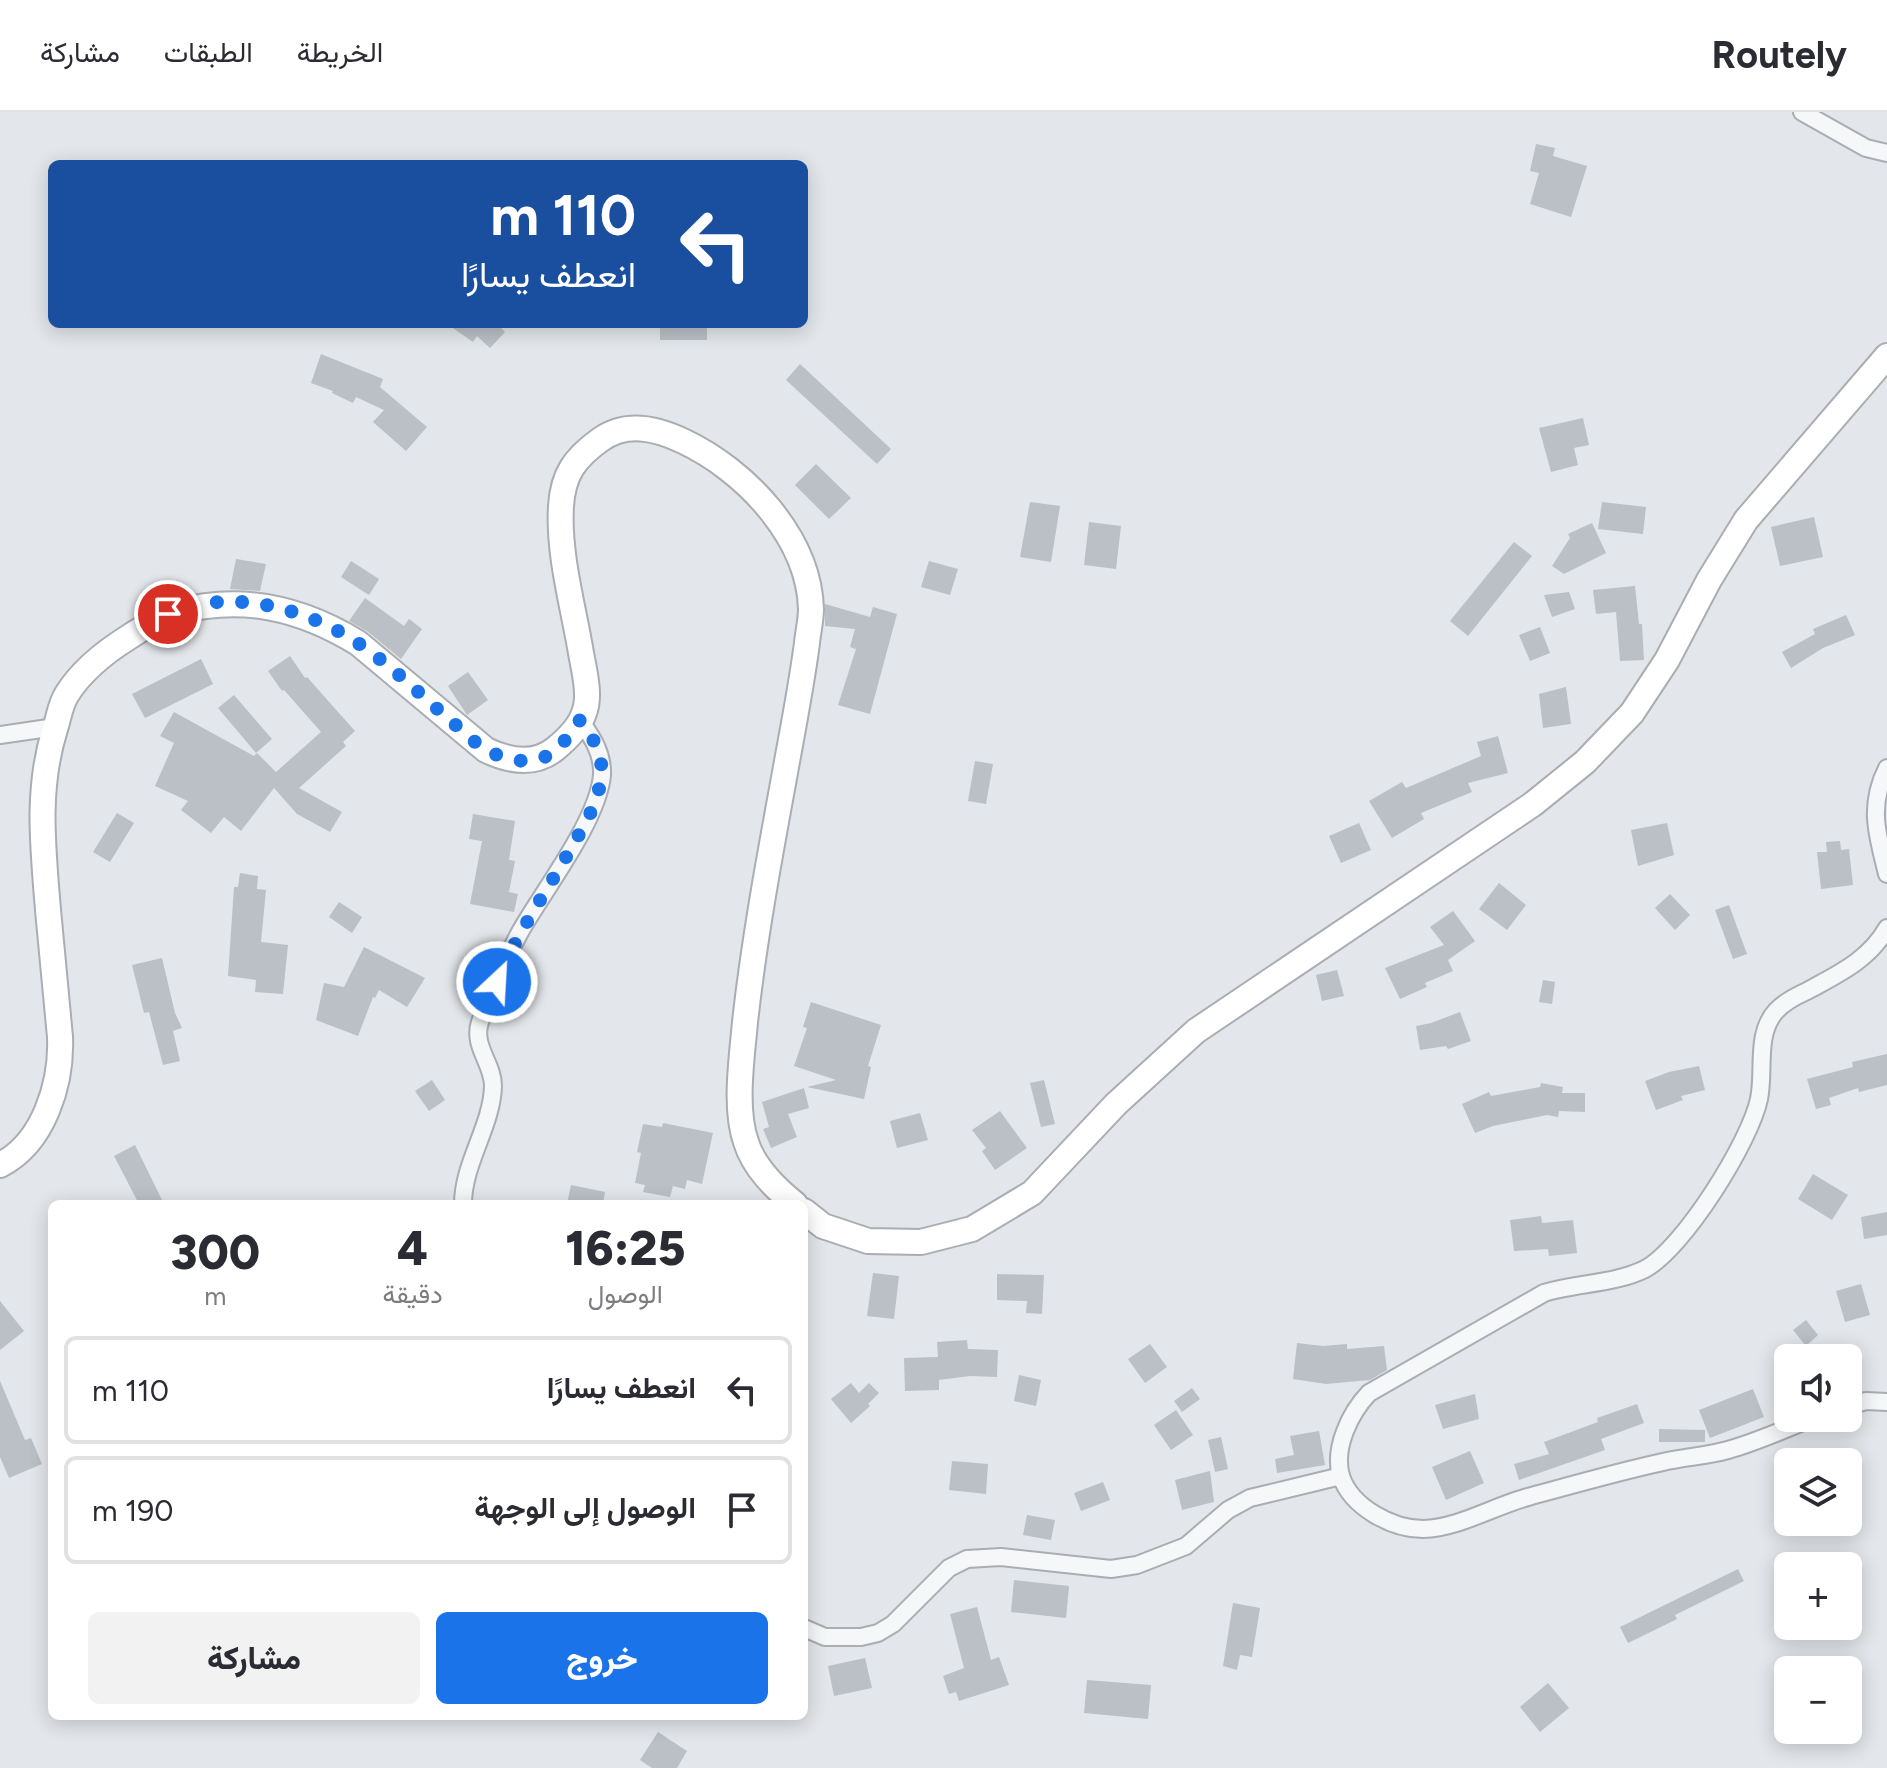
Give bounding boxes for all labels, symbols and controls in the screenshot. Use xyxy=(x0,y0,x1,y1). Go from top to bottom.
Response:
text: Routely xyxy=(1712,32,1847,78)
text: مشاركة xyxy=(40,35,120,69)
text: الطبقات xyxy=(164,35,253,69)
text: الخريطة xyxy=(297,35,383,69)
text: 110 m xyxy=(490,182,636,249)
icon: left xyxy=(664,192,768,296)
text: انعطف يسارًا xyxy=(461,253,636,296)
pin xyxy=(134,580,202,648)
icon: arrive xyxy=(146,592,190,636)
position arrow xyxy=(455,940,539,1024)
text: 4 xyxy=(397,1219,428,1277)
text: 16:25 xyxy=(565,1219,686,1277)
text: 300 xyxy=(170,1223,260,1281)
text: دقيقة xyxy=(382,1278,443,1310)
text: الوصول xyxy=(588,1278,663,1310)
text: m xyxy=(204,1280,226,1312)
map controls xyxy=(1774,1344,1862,1744)
button: sound xyxy=(1774,1344,1862,1432)
icon: left xyxy=(720,1368,764,1412)
text: انعطف يسارًا xyxy=(547,1369,696,1406)
text: 110 m xyxy=(92,1372,169,1409)
button: layers xyxy=(1774,1448,1862,1536)
icon: arrive xyxy=(720,1488,764,1532)
text: الوصول إلى الوجهة xyxy=(474,1489,696,1526)
text: 190 m xyxy=(92,1492,174,1529)
button: + xyxy=(1774,1552,1862,1640)
button: مشاركة xyxy=(88,1612,420,1704)
button: خروج xyxy=(436,1612,768,1704)
button: − xyxy=(1774,1656,1862,1744)

